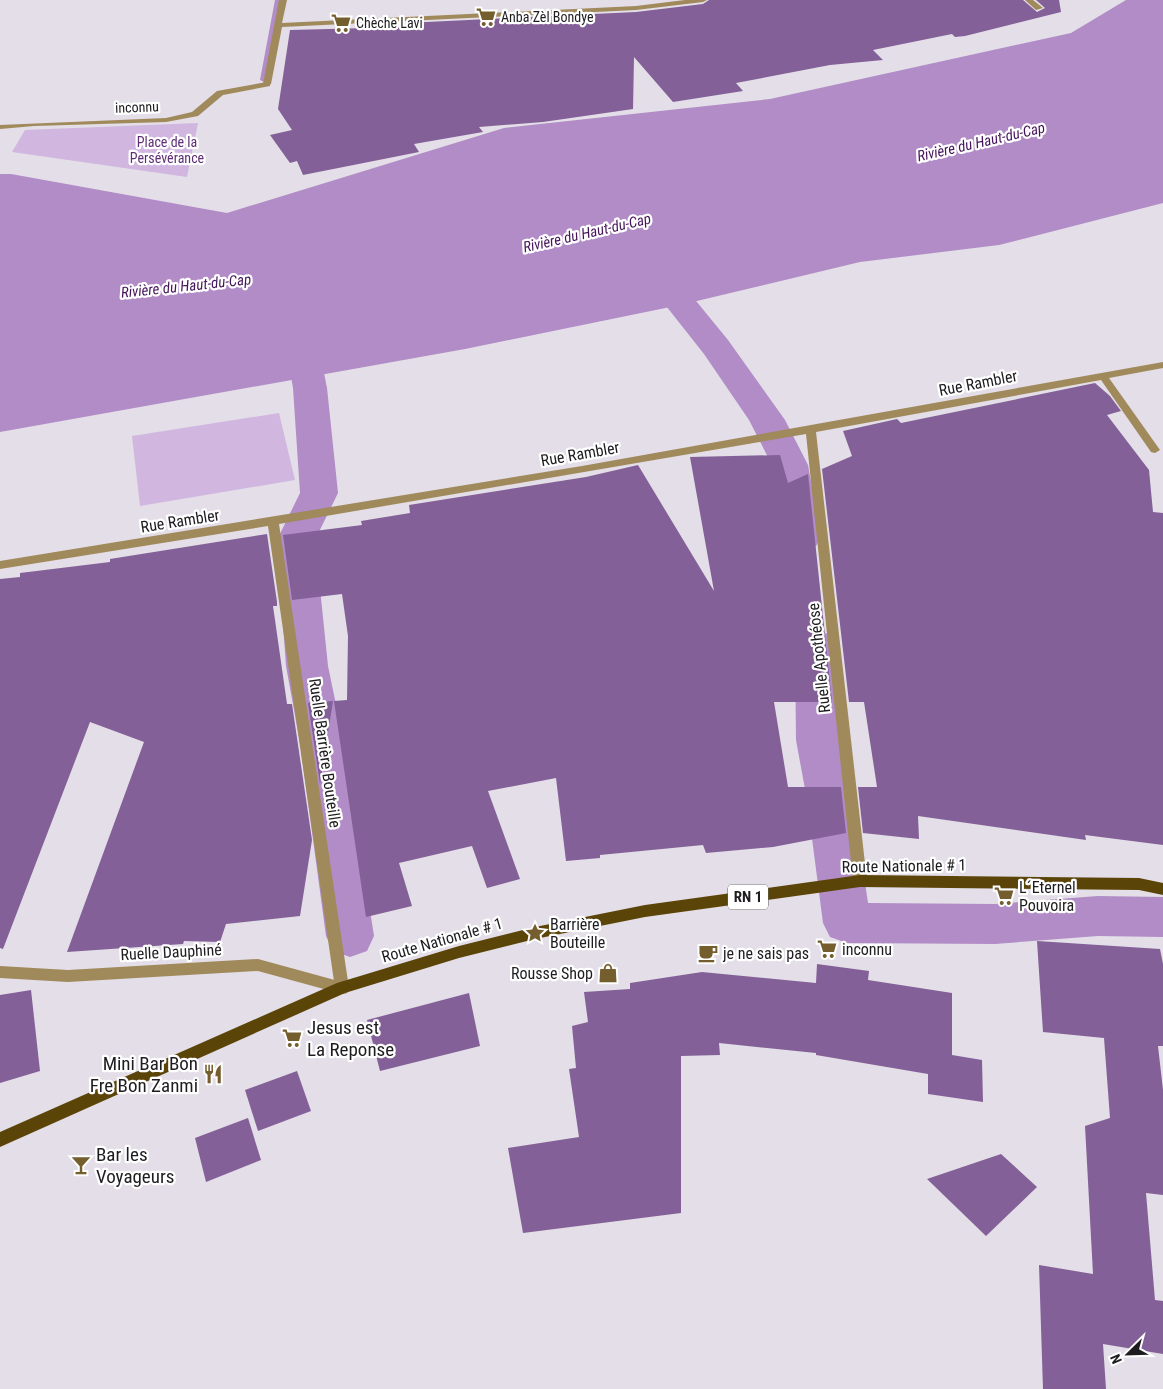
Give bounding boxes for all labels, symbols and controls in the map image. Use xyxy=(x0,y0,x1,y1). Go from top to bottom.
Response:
supermarket icon: Anba Zèl Bondye xyxy=(475,6,497,28)
place label: Anba Zèl Bondye xyxy=(501,9,594,25)
supermarket icon: Chèche Lavi xyxy=(330,12,352,34)
place label: Chèche Lavi xyxy=(356,15,423,31)
street label: inconnu xyxy=(115,98,159,116)
water label: Rivière du Haut-du-Cap xyxy=(915,119,1047,165)
park label: Place de la Persévérance xyxy=(130,134,205,166)
water label: Rivière du Haut-du-Cap xyxy=(521,210,653,256)
water label: Rivière du Haut-du-Cap xyxy=(120,270,252,302)
street label: Rue Rambler xyxy=(937,366,1019,400)
street label: Rue Rambler xyxy=(539,438,621,470)
street label: Rue Rambler xyxy=(139,505,221,537)
street label: Ruelle Apothéose xyxy=(804,602,834,714)
street label: Ruelle Barrière Bouteille xyxy=(305,677,345,829)
street label: Route Nationale # 1 xyxy=(841,855,967,877)
place label: L´Eternel Pouvoira xyxy=(1019,878,1076,915)
road number: RN 1 xyxy=(728,884,768,910)
supermarket icon: L´Eternel Pouvoira xyxy=(993,885,1015,907)
street label: Route Nationale # 1 xyxy=(379,914,505,966)
place label: Barrière Bouteille xyxy=(550,915,605,952)
place icon: Barrière Bouteille xyxy=(524,922,546,944)
supermarket icon: inconnu xyxy=(816,938,838,960)
street label: Ruelle Dauphiné xyxy=(120,940,222,964)
place label: inconnu xyxy=(842,940,892,959)
cafe icon: je ne sais pas xyxy=(697,942,719,964)
place label: je ne sais pas xyxy=(722,944,809,963)
shop icon: Rousse Shop xyxy=(597,962,619,984)
place label: Rousse Shop xyxy=(511,964,593,983)
place label: Jesus est La Reponse xyxy=(307,1016,394,1061)
supermarket icon: Jesus est La Reponse xyxy=(281,1027,303,1049)
place label: Mini Bar Bon Fre Bon Zanmi xyxy=(90,1052,198,1097)
restaurant icon: Mini Bar Bon Fre Bon Zanmi xyxy=(202,1063,224,1085)
place label: Bar les Voyageurs xyxy=(96,1143,174,1188)
bar icon: Bar les Voyageurs xyxy=(70,1154,92,1176)
north arrow xyxy=(1103,1329,1153,1379)
text: N xyxy=(1107,1352,1125,1366)

